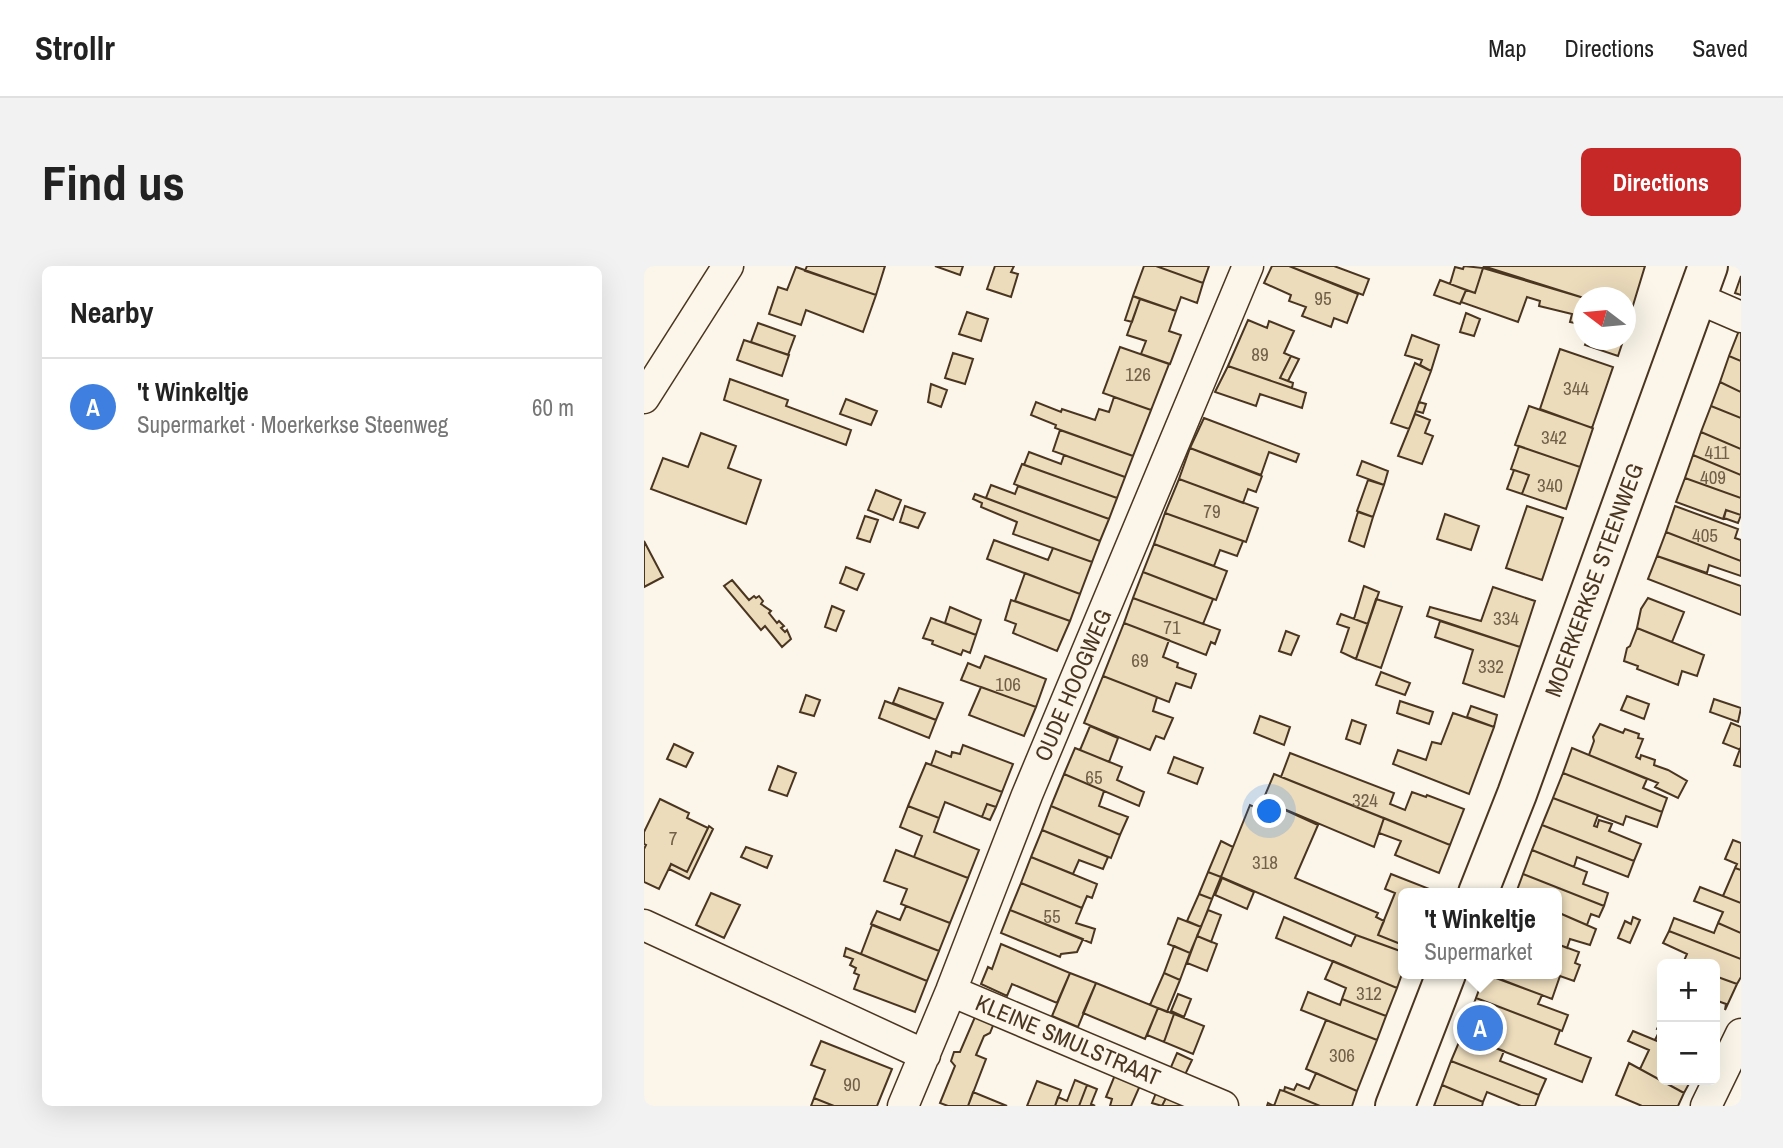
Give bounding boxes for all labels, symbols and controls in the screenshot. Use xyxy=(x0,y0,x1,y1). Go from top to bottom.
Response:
text: Strollr xyxy=(35,26,115,70)
text: Map xyxy=(1488,32,1526,64)
text: Directions xyxy=(1564,32,1654,64)
text: Saved xyxy=(1692,32,1748,64)
button: Directions xyxy=(1581,148,1741,216)
text: Find us xyxy=(42,149,185,215)
house number: 95 xyxy=(1314,285,1332,311)
north arrow xyxy=(1573,287,1636,350)
text: Nearby xyxy=(70,292,153,332)
house number: 89 xyxy=(1251,341,1269,367)
house number: 126 xyxy=(1125,361,1151,387)
text: 't Winkeltje xyxy=(137,374,249,409)
house number: 344 xyxy=(1563,375,1589,401)
text: A xyxy=(86,392,100,423)
text: 60 m xyxy=(532,392,574,423)
text: Supermarket · Moerkerkse Steenweg xyxy=(137,409,448,440)
house number: 342 xyxy=(1541,424,1567,450)
house number: 411 xyxy=(1705,439,1730,465)
street label: MOERKERKSE STEENWEG xyxy=(1537,459,1650,701)
house number: 409 xyxy=(1700,464,1726,490)
house number: 340 xyxy=(1537,472,1563,498)
house number: 79 xyxy=(1203,498,1221,524)
house number: 405 xyxy=(1692,522,1718,548)
street label: OUDE HOOGWEG xyxy=(1027,604,1119,766)
house number: 334 xyxy=(1493,605,1519,631)
house number: 71 xyxy=(1163,614,1181,640)
house number: 69 xyxy=(1131,647,1149,673)
house number: 332 xyxy=(1478,653,1504,679)
house number: 106 xyxy=(995,671,1021,697)
house number: 65 xyxy=(1085,764,1103,790)
house number: 324 xyxy=(1352,787,1378,813)
your location xyxy=(1252,794,1286,828)
house number: 7 xyxy=(669,825,678,851)
house number: 318 xyxy=(1252,849,1278,875)
popup xyxy=(1398,888,1562,979)
text: 't Winkeltje xyxy=(1424,901,1536,936)
house number: 55 xyxy=(1043,903,1061,929)
text: Supermarket xyxy=(1424,936,1532,967)
map controls xyxy=(1657,959,1720,1085)
button: + xyxy=(1657,959,1720,1022)
house number: 312 xyxy=(1356,980,1382,1006)
street label: KLEINE SMULSTRAAT xyxy=(971,987,1166,1093)
pin: A xyxy=(1457,1002,1503,1054)
button: − xyxy=(1657,1022,1720,1085)
house number: 306 xyxy=(1329,1042,1355,1068)
house number: 90 xyxy=(843,1071,861,1097)

